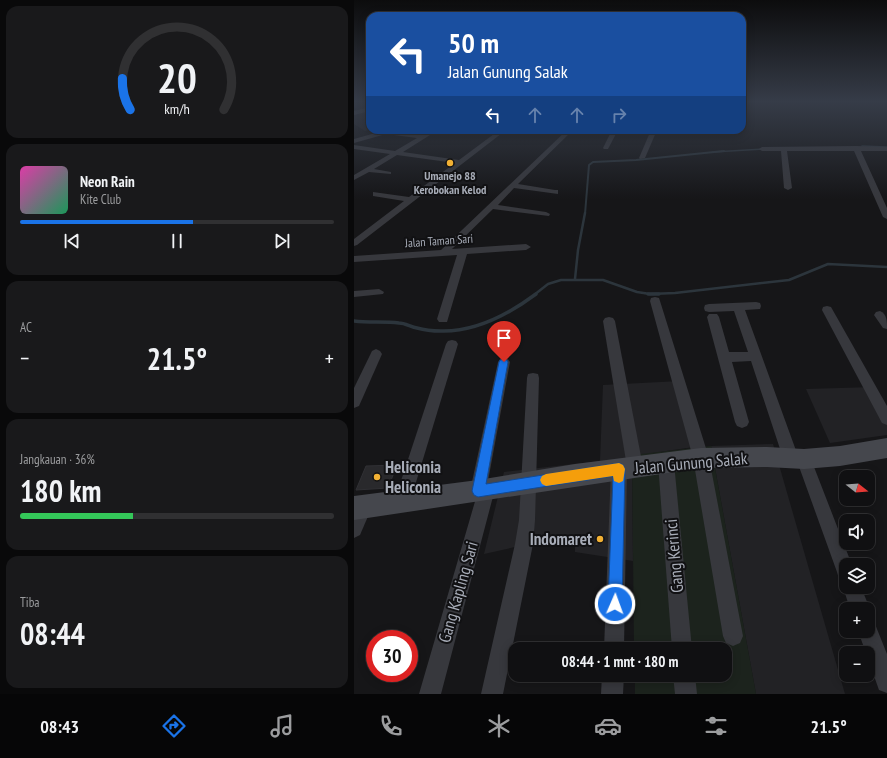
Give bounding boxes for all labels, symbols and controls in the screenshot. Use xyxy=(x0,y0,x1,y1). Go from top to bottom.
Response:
text: 50 m xyxy=(448,24,499,61)
icon: left xyxy=(382,28,434,80)
text: 20 xyxy=(157,51,197,104)
text: Jalan Gunung Salak xyxy=(448,60,568,83)
text: km/h xyxy=(164,98,190,117)
icon: left xyxy=(482,104,504,126)
icon: ahead xyxy=(524,104,546,126)
icon: ahead xyxy=(566,104,588,126)
icon: right xyxy=(608,104,630,126)
marker: Umanejo 88 Kerobokan Kelod xyxy=(445,158,455,168)
place label: Umanejo 88 Kerobokan Kelod xyxy=(414,168,486,197)
text: Neon Rain xyxy=(80,172,135,191)
text: Kite Club xyxy=(80,191,121,208)
icon: previous xyxy=(61,230,83,252)
icon: pause xyxy=(166,230,188,252)
icon: next xyxy=(271,230,293,252)
street label: Jalan Taman Sari xyxy=(403,231,473,250)
text: AC xyxy=(20,319,32,336)
pin xyxy=(487,321,521,362)
icon: arrive xyxy=(493,327,515,349)
text: 21.5° xyxy=(147,339,207,378)
text: − xyxy=(20,344,29,372)
text: + xyxy=(325,344,334,372)
street label: Jalan Gunung Salak xyxy=(633,447,749,479)
text: Jangkauan · 36% xyxy=(20,451,95,468)
place label: Heliconia Heliconia xyxy=(385,456,441,498)
north arrow xyxy=(839,470,875,506)
map controls xyxy=(839,470,875,682)
text: 180 km xyxy=(20,471,101,510)
marker: Heliconia Heliconia xyxy=(372,472,382,482)
button: sound xyxy=(839,514,875,550)
street label: Gang Kerinci xyxy=(660,518,688,594)
place label: Indomaret xyxy=(530,528,592,550)
marker: Indomaret xyxy=(595,534,605,544)
street label: Gang Kapling Sari xyxy=(433,539,483,645)
button: layers xyxy=(839,558,875,594)
position arrow xyxy=(594,583,636,625)
text: Tiba xyxy=(20,594,39,611)
button: + xyxy=(839,602,875,638)
text: 08:44 xyxy=(20,614,85,653)
speed limit sign: 30 xyxy=(366,630,418,682)
button: − xyxy=(839,646,875,682)
text: 08:44 · 1 mnt · 180 m xyxy=(562,652,678,671)
icon: directions xyxy=(160,712,188,740)
icon: music xyxy=(268,712,296,740)
icon: phone xyxy=(377,712,405,740)
icon: climate xyxy=(485,712,513,740)
icon: car xyxy=(594,712,622,740)
icon: filters xyxy=(702,712,730,740)
text: 08:43 xyxy=(40,715,79,738)
text: 21.5° xyxy=(811,715,847,738)

